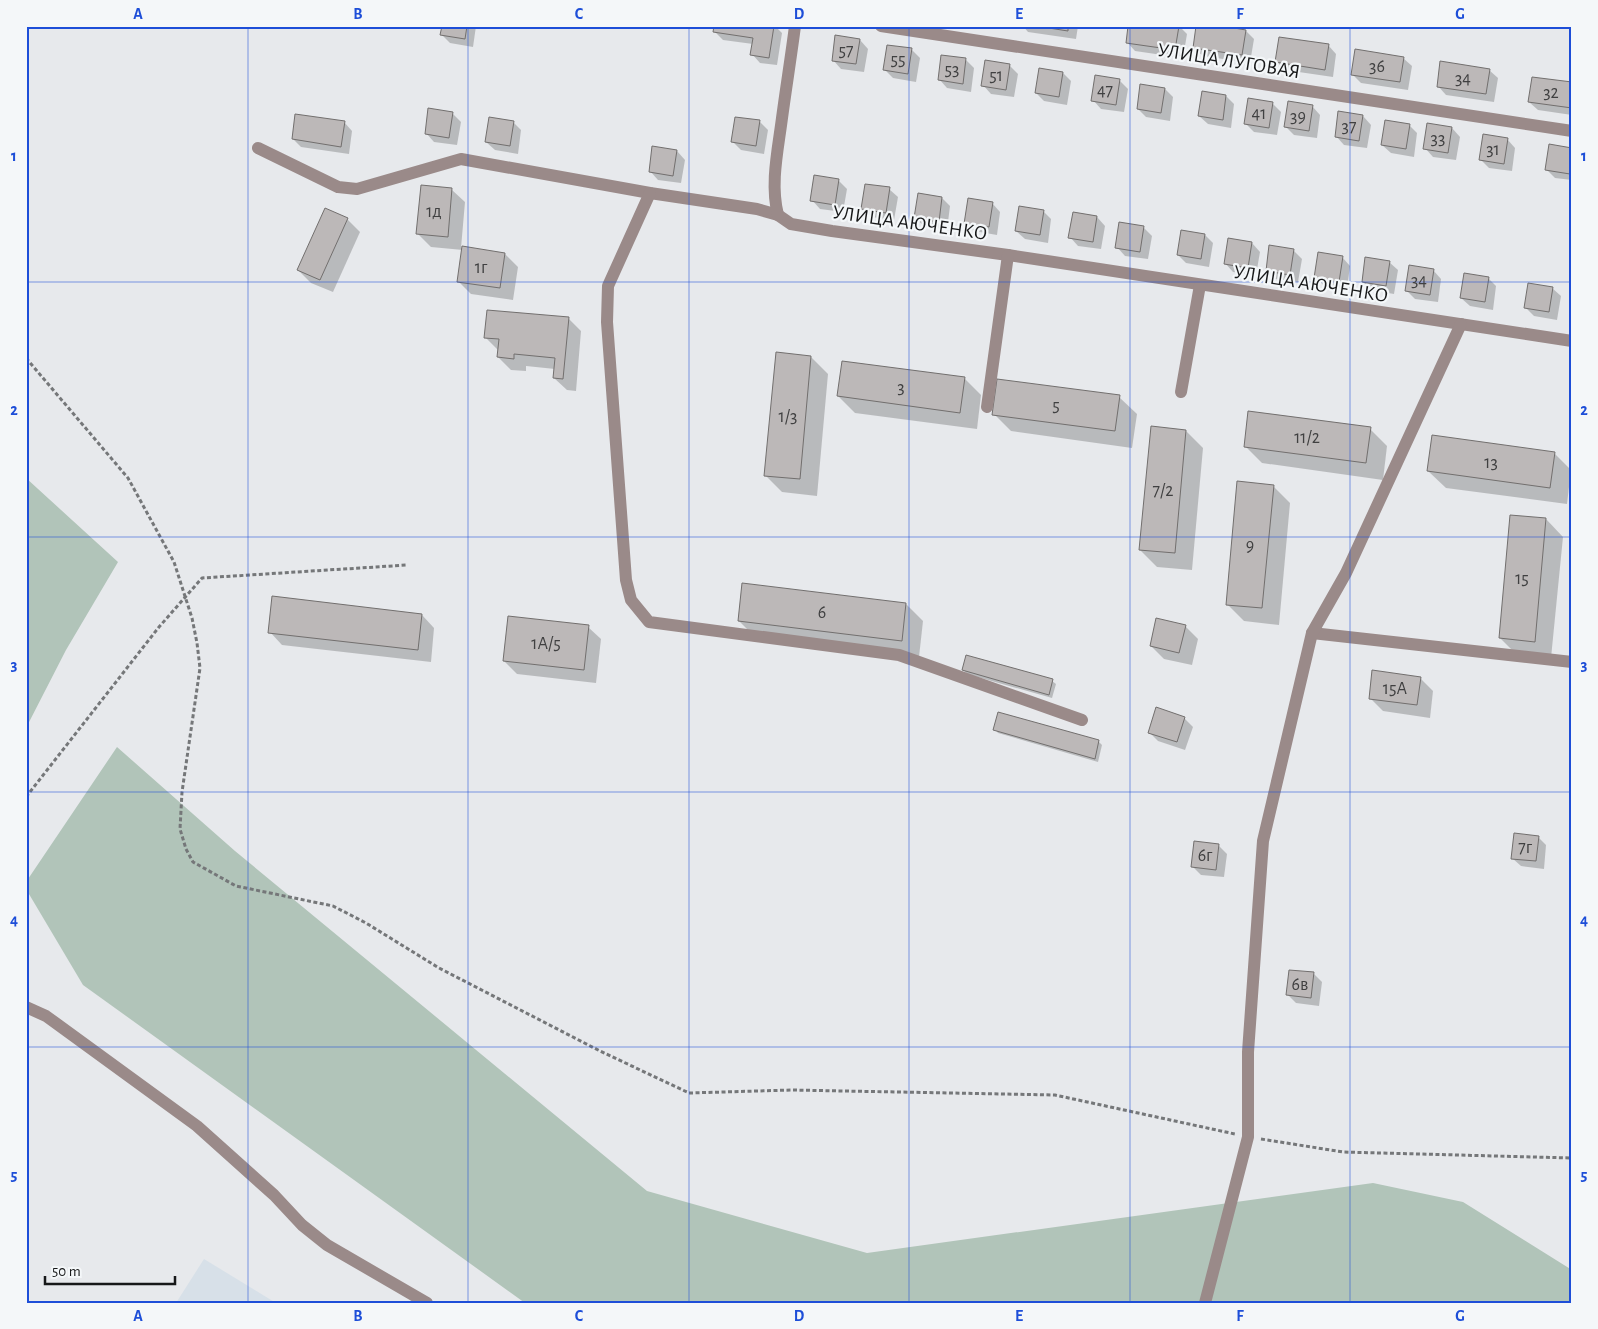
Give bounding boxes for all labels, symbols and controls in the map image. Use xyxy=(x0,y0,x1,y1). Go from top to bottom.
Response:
text: A xyxy=(133,6,143,22)
text: B xyxy=(353,6,363,22)
text: C xyxy=(575,6,584,22)
text: D xyxy=(794,6,805,22)
text: E xyxy=(1015,6,1023,22)
text: F xyxy=(1236,6,1244,22)
text: G xyxy=(1455,6,1465,22)
street label: УЛИЦА ЛУГОВАЯ xyxy=(1156,40,1302,82)
house number: 57 xyxy=(838,42,854,60)
house number: 55 xyxy=(890,51,906,69)
house number: 36 xyxy=(1369,58,1385,76)
house number: 53 xyxy=(945,61,959,79)
house number: 51 xyxy=(989,67,1003,85)
house number: 34 xyxy=(1455,70,1471,88)
house number: 47 xyxy=(1097,82,1113,100)
house number: 32 xyxy=(1543,84,1559,102)
house number: 41 xyxy=(1252,105,1266,123)
house number: 39 xyxy=(1290,108,1306,126)
house number: 37 xyxy=(1342,118,1356,136)
house number: 33 xyxy=(1431,130,1445,148)
house number: 31 xyxy=(1486,141,1500,159)
text: 1 xyxy=(11,148,17,164)
text: 1 xyxy=(1581,148,1587,164)
street label: УЛИЦА АЮЧЕНКО xyxy=(831,202,989,244)
house number: 1д xyxy=(426,203,442,221)
house number: 1г xyxy=(475,259,488,277)
street label: УЛИЦА АЮЧЕНКО xyxy=(1232,262,1389,306)
house number: 34 xyxy=(1411,272,1427,290)
house number: 3 xyxy=(897,379,905,397)
house number: 5 xyxy=(1052,397,1060,415)
text: 2 xyxy=(10,402,18,418)
text: 2 xyxy=(1580,402,1588,418)
house number: 1/3 xyxy=(779,408,797,426)
house number: 11/2 xyxy=(1294,429,1320,447)
house number: 13 xyxy=(1484,454,1498,472)
house number: 7/2 xyxy=(1153,482,1173,500)
house number: 9 xyxy=(1246,537,1254,555)
house number: 15 xyxy=(1515,570,1529,588)
house number: 6 xyxy=(818,604,826,622)
house number: 1А/5 xyxy=(531,635,561,653)
text: 3 xyxy=(11,657,18,673)
text: 3 xyxy=(1581,657,1588,673)
house number: 15А xyxy=(1383,680,1408,698)
house number: 7г xyxy=(1518,839,1533,857)
house number: 6г xyxy=(1198,847,1213,865)
text: 4 xyxy=(10,912,18,928)
text: 4 xyxy=(1580,912,1588,928)
house number: 6в xyxy=(1292,976,1308,994)
text: 5 xyxy=(11,1167,18,1183)
text: 5 xyxy=(1581,1167,1588,1183)
scale bar xyxy=(45,1254,175,1286)
text: 50 m xyxy=(52,1264,81,1279)
text: A xyxy=(133,1308,143,1324)
text: B xyxy=(353,1308,363,1324)
text: C xyxy=(575,1308,584,1324)
text: D xyxy=(794,1308,805,1324)
text: E xyxy=(1015,1308,1023,1324)
text: F xyxy=(1236,1308,1244,1324)
text: G xyxy=(1455,1308,1465,1324)

